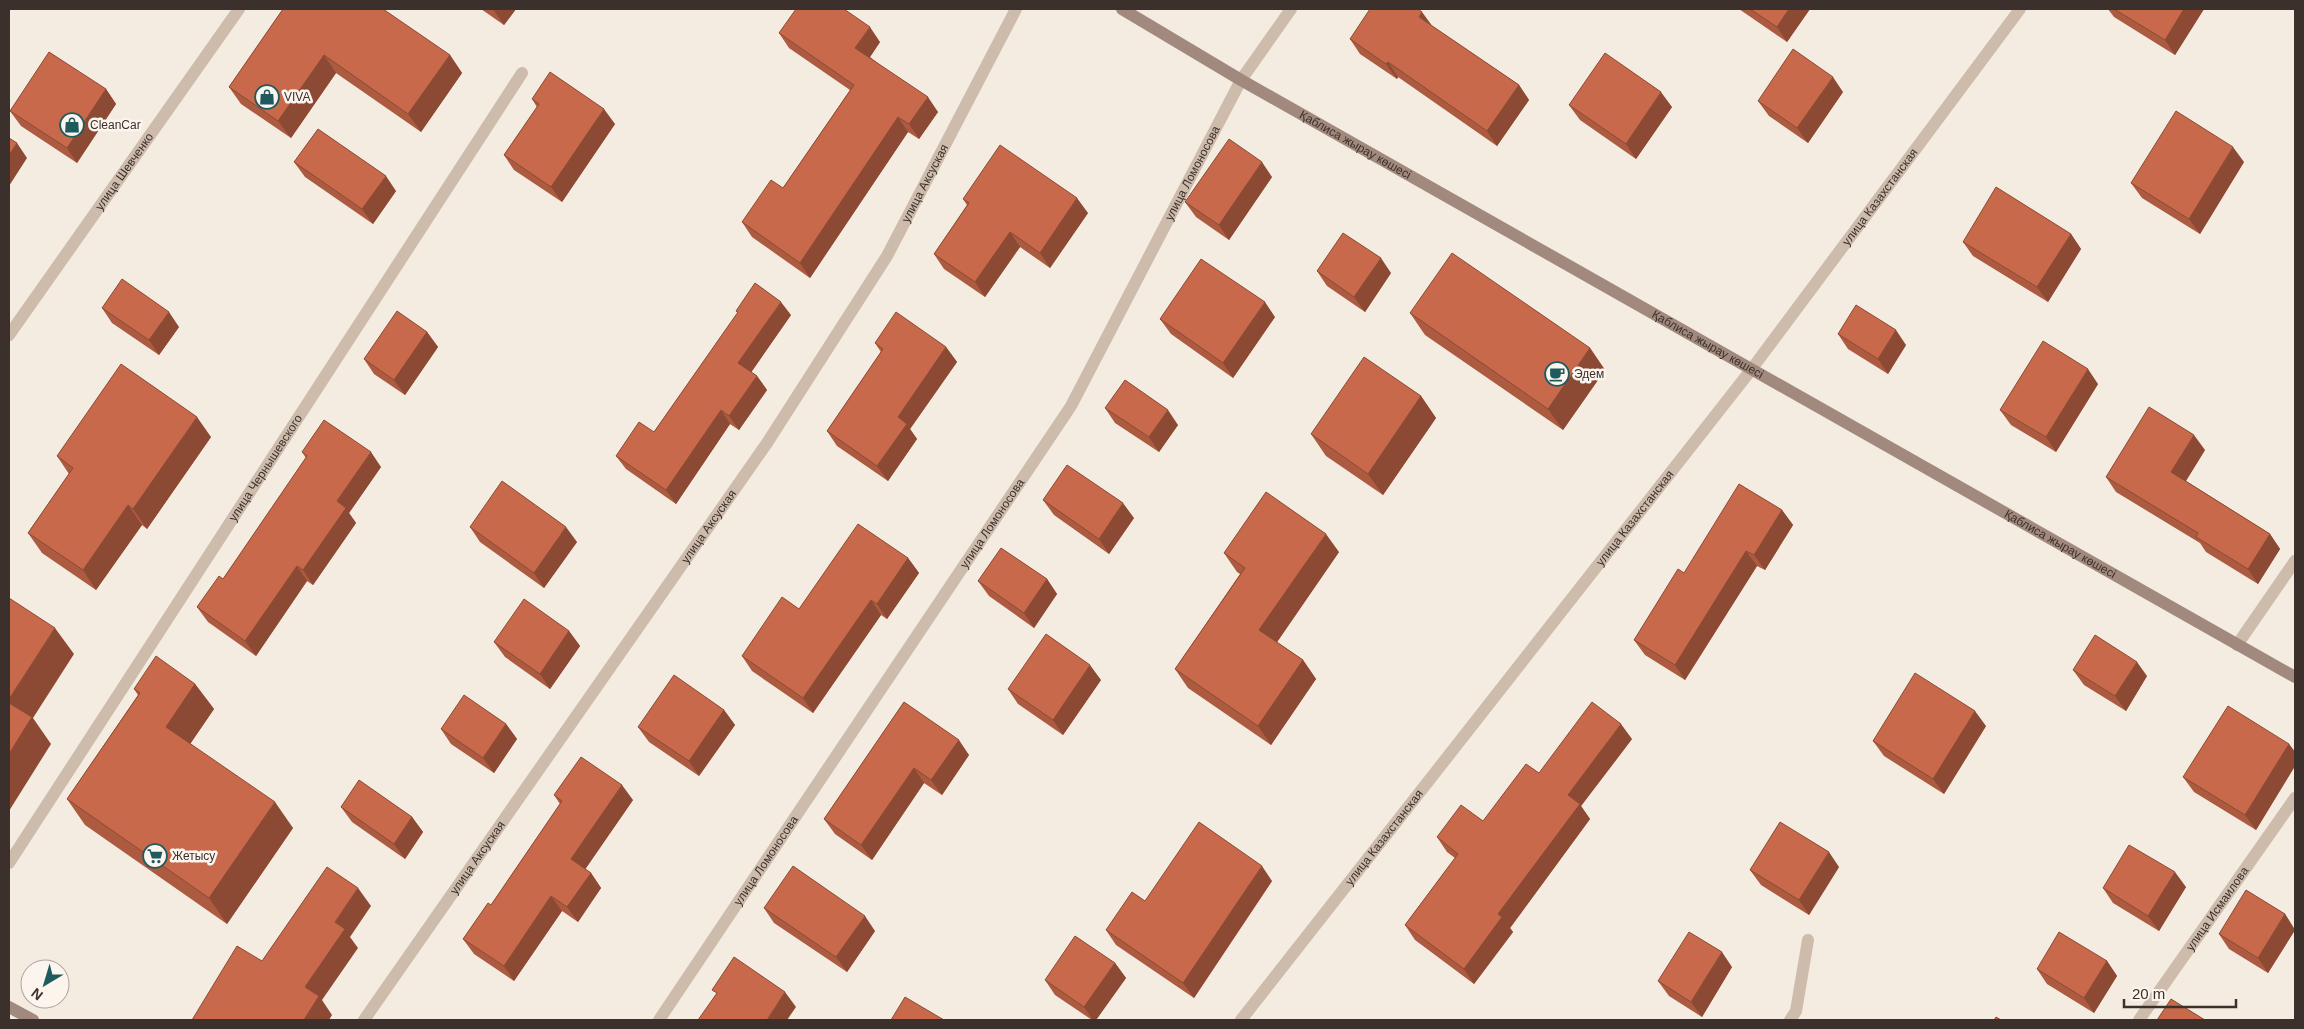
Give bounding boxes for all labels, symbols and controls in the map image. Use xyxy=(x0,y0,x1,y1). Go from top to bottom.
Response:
shop icon: VIVA xyxy=(254,84,280,110)
place label: VIVA xyxy=(284,90,310,104)
street label: Қаблиса жырау көшесі xyxy=(1297,108,1414,182)
shop icon: CleanCar xyxy=(59,112,85,138)
place label: CleanCar xyxy=(90,118,141,132)
street label: улица Ломоносова xyxy=(1162,123,1223,223)
street label: улица Шевченко xyxy=(92,130,157,213)
street label: улица Аксуская xyxy=(899,142,951,225)
street label: улица Казахстанская xyxy=(1839,146,1921,248)
street label: Қаблиса жырау көшесі xyxy=(1650,307,1766,382)
cafe icon: Эдем xyxy=(1544,361,1570,387)
place label: Эдем xyxy=(1574,367,1604,381)
street label: улица Чернышевского xyxy=(226,412,305,524)
street label: улица Казахстанская xyxy=(1593,468,1677,569)
street label: улица Ломоносова xyxy=(957,476,1027,571)
street label: улица Аксуская xyxy=(678,487,739,566)
street label: Қаблиса жырау көшесі xyxy=(2002,507,2118,581)
street label: улица Казахстанская xyxy=(1342,787,1426,888)
street label: улица Ломоносова xyxy=(731,813,801,908)
street label: улица Аксуская xyxy=(447,818,508,897)
supermarket icon: Жетысу xyxy=(142,843,168,869)
place label: Жетысу xyxy=(172,849,215,863)
street label: улица Исмаилова xyxy=(2183,864,2252,953)
north arrow xyxy=(20,959,70,1009)
scale bar xyxy=(2124,976,2236,1008)
text: N xyxy=(28,985,46,1004)
text: 20 m xyxy=(2132,985,2165,1002)

